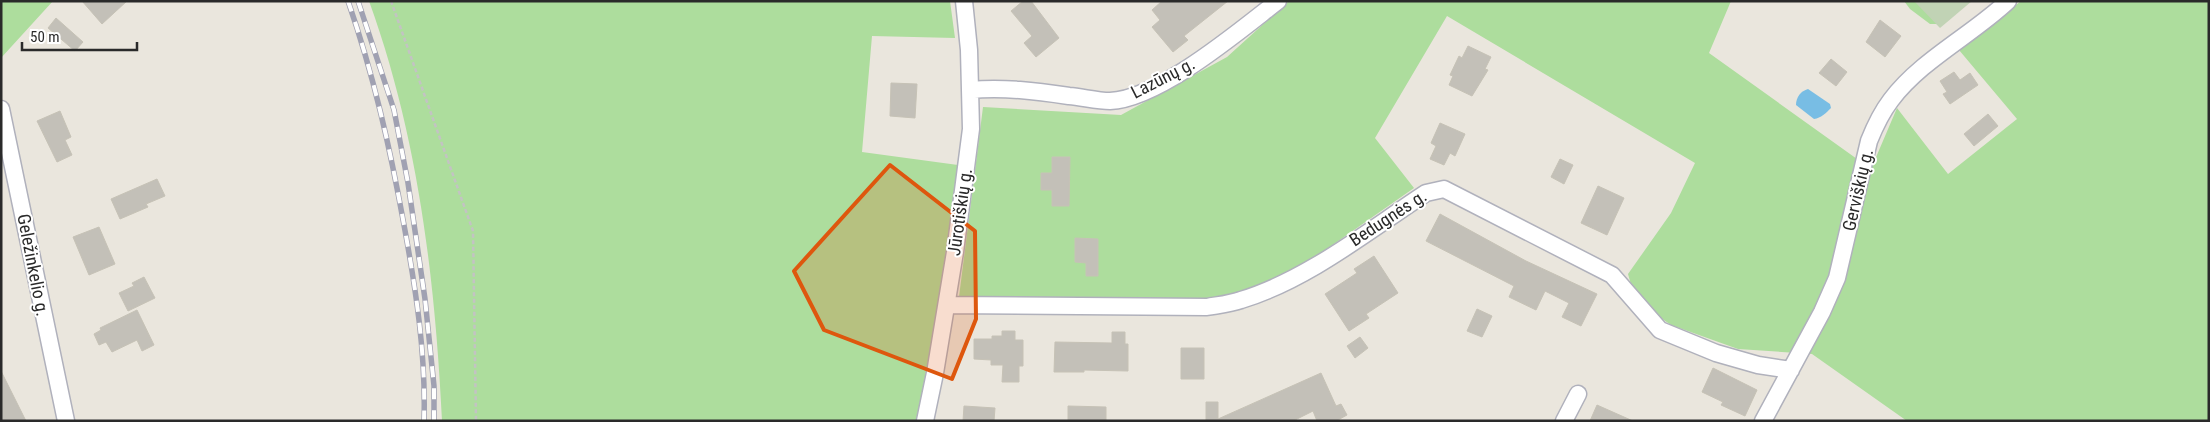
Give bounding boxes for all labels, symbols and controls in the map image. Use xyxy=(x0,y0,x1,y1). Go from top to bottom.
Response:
scale bar xyxy=(22,20,138,52)
text: 50 m xyxy=(30,28,60,46)
street label: Lazūnų g. xyxy=(1127,53,1198,103)
street label: Gerviškių g. xyxy=(1838,147,1877,233)
street label: Jūrotiškių g. xyxy=(943,167,976,257)
street label: Bedugnės g. xyxy=(1345,185,1430,250)
street label: Geležinkelio g. xyxy=(13,212,54,318)

